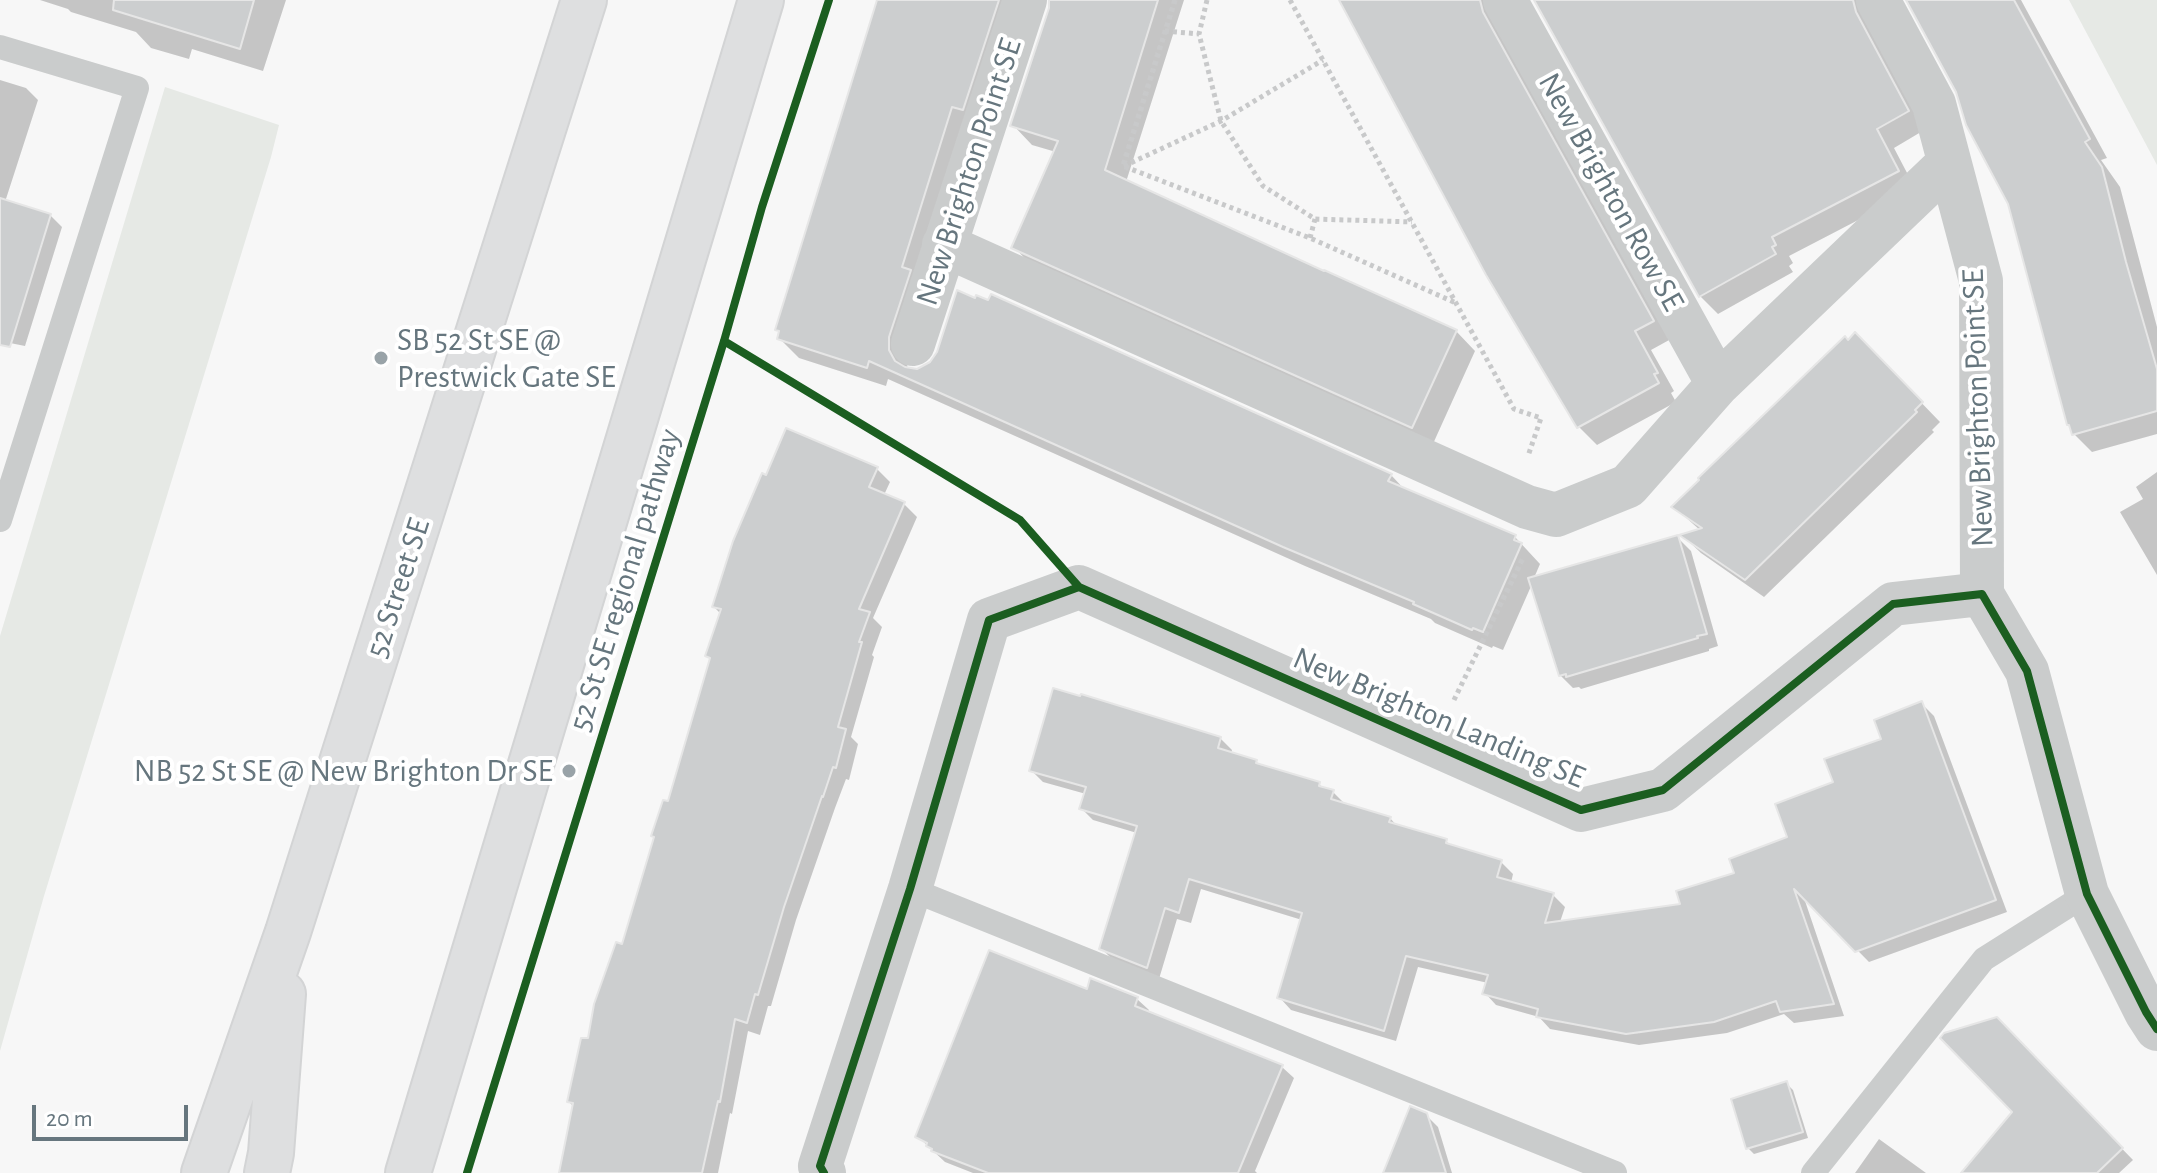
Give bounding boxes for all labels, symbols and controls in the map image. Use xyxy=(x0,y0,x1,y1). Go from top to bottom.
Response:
street label: New Brighton Point SE xyxy=(908,34,1030,310)
street label: New Brighton Row SE xyxy=(1530,66,1692,318)
street label: New Brighton Point SE xyxy=(1954,268,2002,548)
place label: SB 52 St SE @ Prestwick Gate SE xyxy=(397,321,616,396)
marker: SB 52 St SE @ Prestwick Gate SE xyxy=(372,349,390,367)
street label: 52 St SE regional pathway xyxy=(561,424,689,736)
street label: 52 Street SE xyxy=(357,513,439,663)
street label: New Brighton Landing SE xyxy=(1287,639,1591,797)
place label: NB 52 St SE @ New Brighton Dr SE xyxy=(134,752,553,790)
marker: NB 52 St SE @ New Brighton Dr SE xyxy=(560,762,578,780)
scale bar xyxy=(36,1089,192,1139)
text: 20 m xyxy=(46,1107,93,1131)

